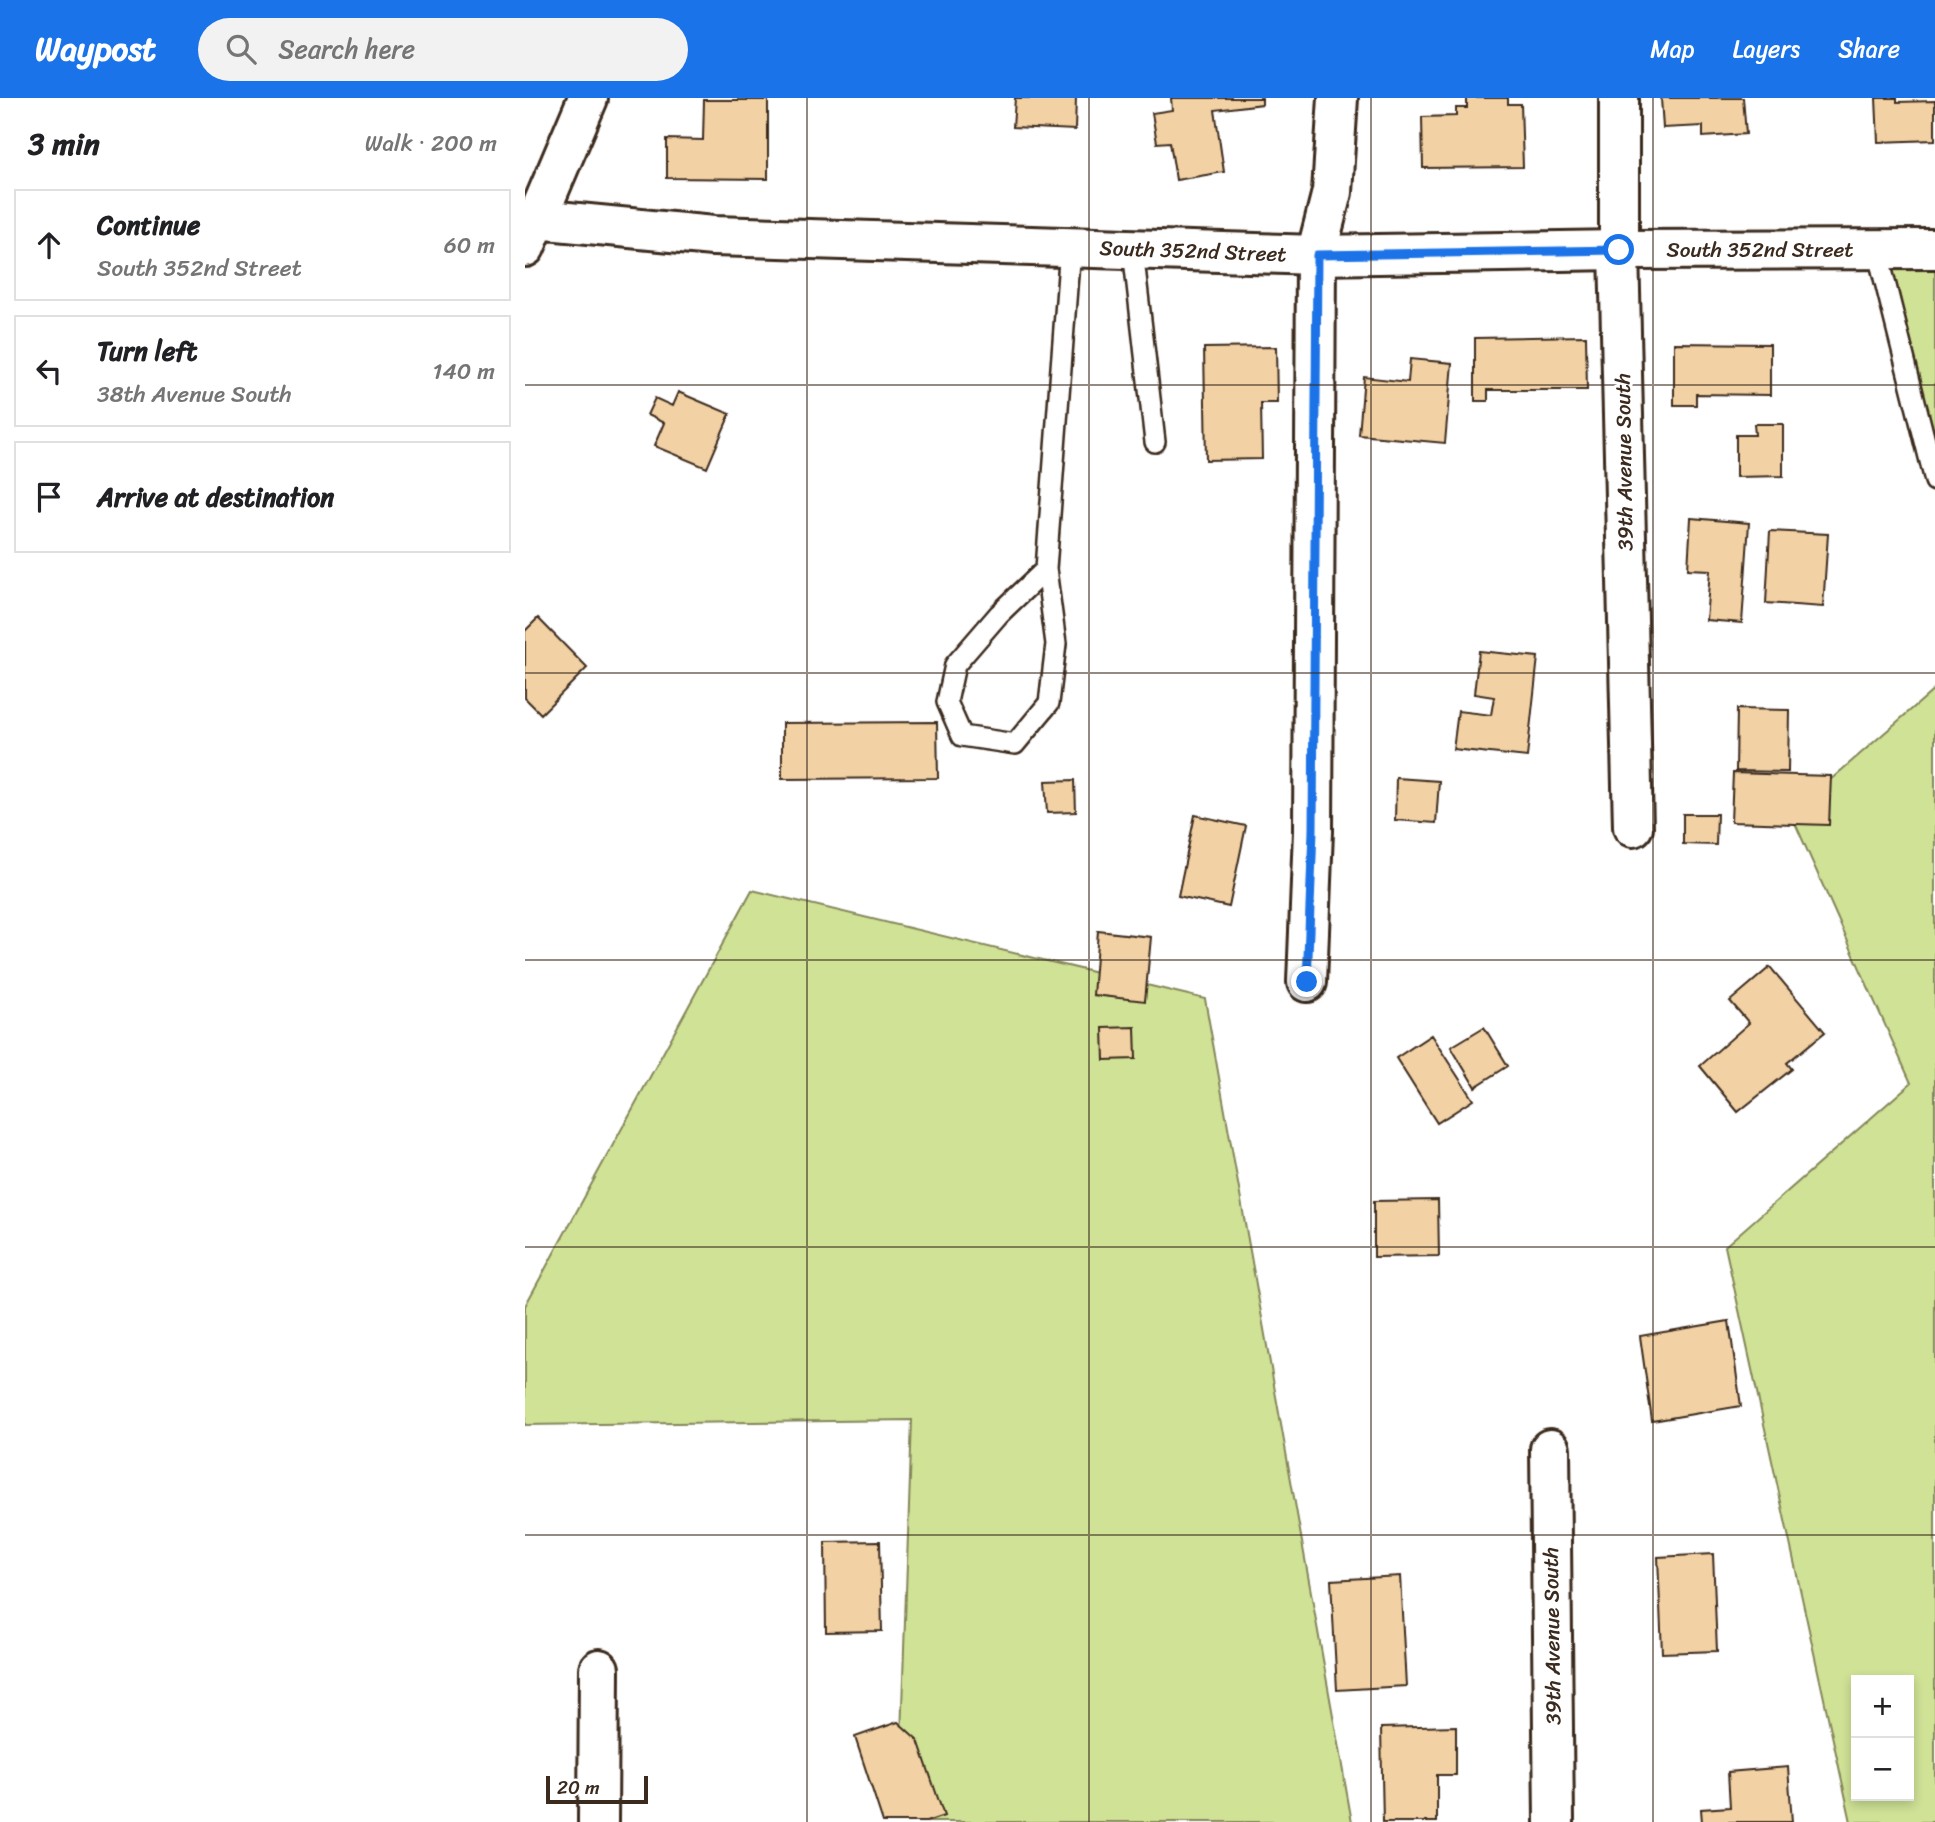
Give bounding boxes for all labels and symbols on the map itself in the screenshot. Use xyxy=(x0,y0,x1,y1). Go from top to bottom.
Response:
street label: South 352nd Street xyxy=(1099,229,1287,273)
street label: South 352nd Street xyxy=(1667,231,1853,269)
route start xyxy=(1603,234,1634,265)
street label: 39th Avenue South xyxy=(1603,373,1645,551)
route end xyxy=(1291,966,1322,997)
street label: 39th Avenue South xyxy=(1531,1547,1573,1725)
scale bar xyxy=(546,1773,647,1805)

